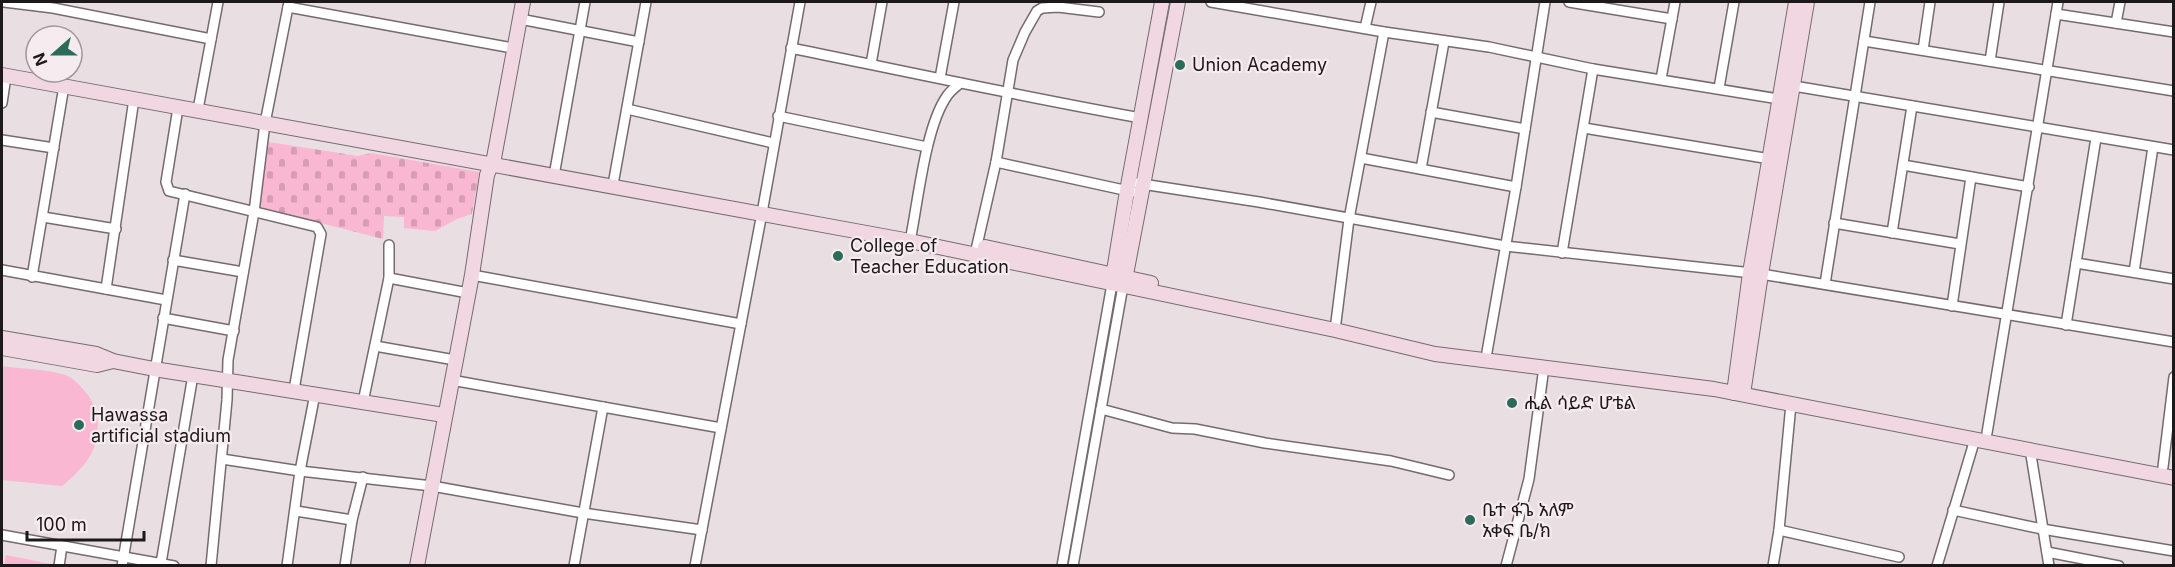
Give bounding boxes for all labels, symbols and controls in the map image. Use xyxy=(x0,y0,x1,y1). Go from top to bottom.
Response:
north arrow xyxy=(24,24,84,84)
text: N xyxy=(28,50,52,69)
place label: Union Academy xyxy=(1192,54,1327,75)
marker: Union Academy xyxy=(1173,58,1187,72)
place label: College of Teacher Education xyxy=(850,235,1009,277)
marker: College of Teacher Education xyxy=(831,249,845,263)
place label: ሒል ሳይድ ሆቴል xyxy=(1524,392,1636,413)
marker: ሒል ሳይድ ሆቴል xyxy=(1505,396,1519,410)
place label: Hawassa artificial stadium xyxy=(91,404,231,446)
marker: Hawassa artificial stadium xyxy=(72,418,86,432)
place label: ቤተ ፋጌ አለም አቀፍ ቤ/ክ xyxy=(1482,499,1574,541)
scale bar xyxy=(27,504,144,542)
marker: ቤተ ፋጌ አለም አቀፍ ቤ/ክ xyxy=(1463,513,1477,527)
text: 100 m xyxy=(36,514,87,535)

